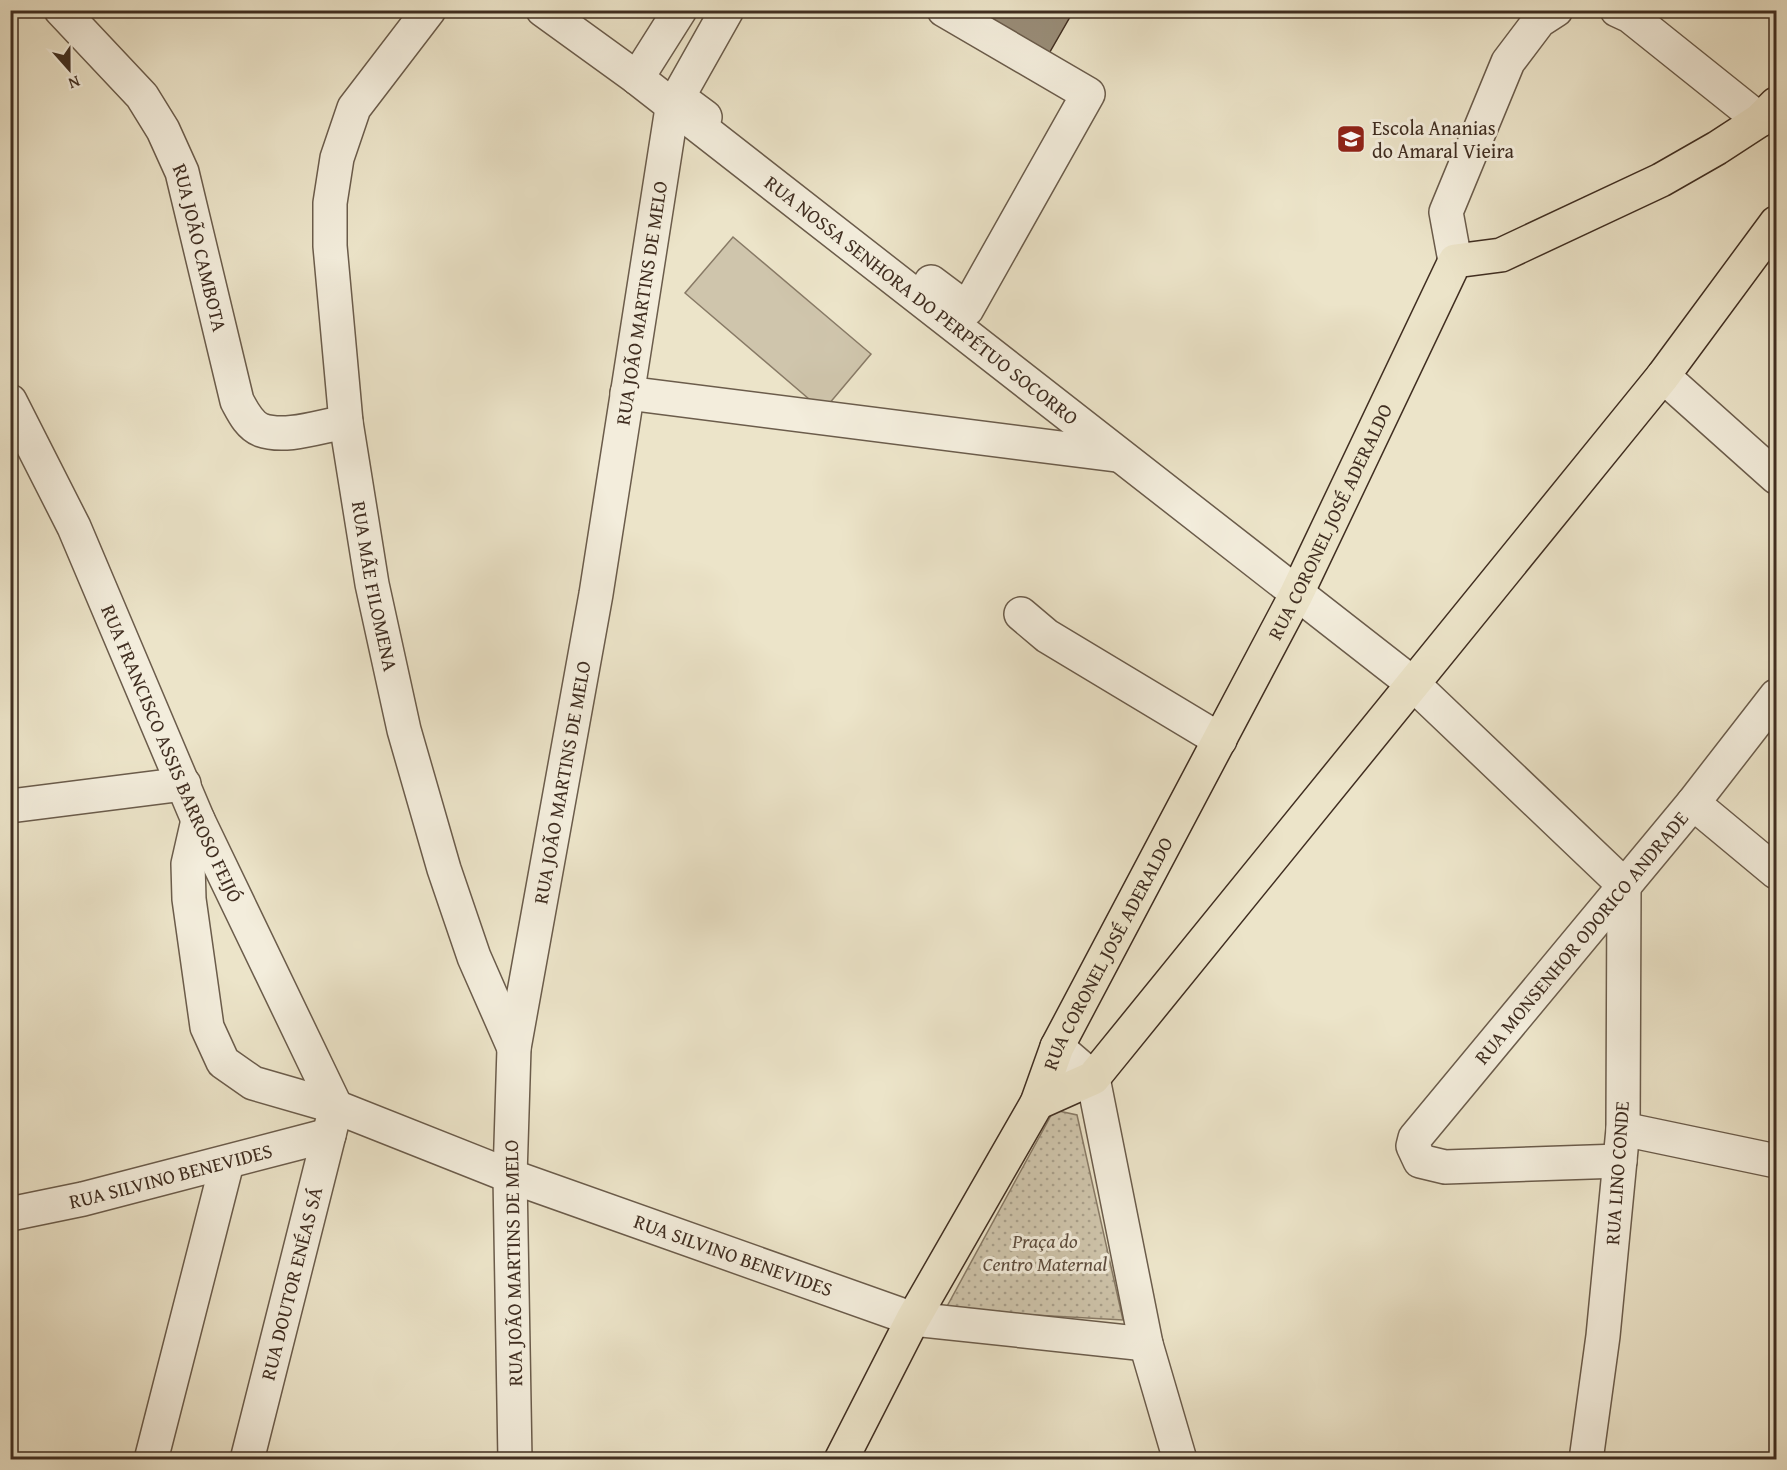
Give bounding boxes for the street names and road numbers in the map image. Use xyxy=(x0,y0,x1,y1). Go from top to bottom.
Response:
street label: RUA JOÃO CAMBOTA xyxy=(166,158,235,335)
street label: RUA NOSSA SENHORA DO PERPÉTUO SOCORRO xyxy=(759,168,1085,432)
street label: RUA JOÃO MARTINS DE MELO xyxy=(608,179,674,427)
street label: RUA CORONEL JOSÉ ADERALDO xyxy=(1260,399,1399,645)
street label: RUA MÃE FILOMENA xyxy=(345,499,406,674)
street label: RUA FRANCISCO ASSIS BARROSO FEIJÓ xyxy=(94,600,250,907)
street label: RUA JOÃO MARTINS DE MELO xyxy=(525,658,598,906)
street label: RUA MONSENHOR ODORICO ANDRADE xyxy=(1467,804,1695,1070)
street label: RUA CORONEL JOSÉ ADERALDO xyxy=(1035,832,1180,1074)
street label: RUA LINO CONDE xyxy=(1597,1100,1636,1246)
street label: RUA SILVINO BENEVIDES xyxy=(66,1135,275,1216)
street label: RUA JOÃO MARTINS DE MELO xyxy=(496,1139,529,1387)
street label: RUA DOUTOR ENÉAS SÁ xyxy=(253,1184,329,1383)
street label: RUA SILVINO BENEVIDES xyxy=(630,1206,837,1303)

